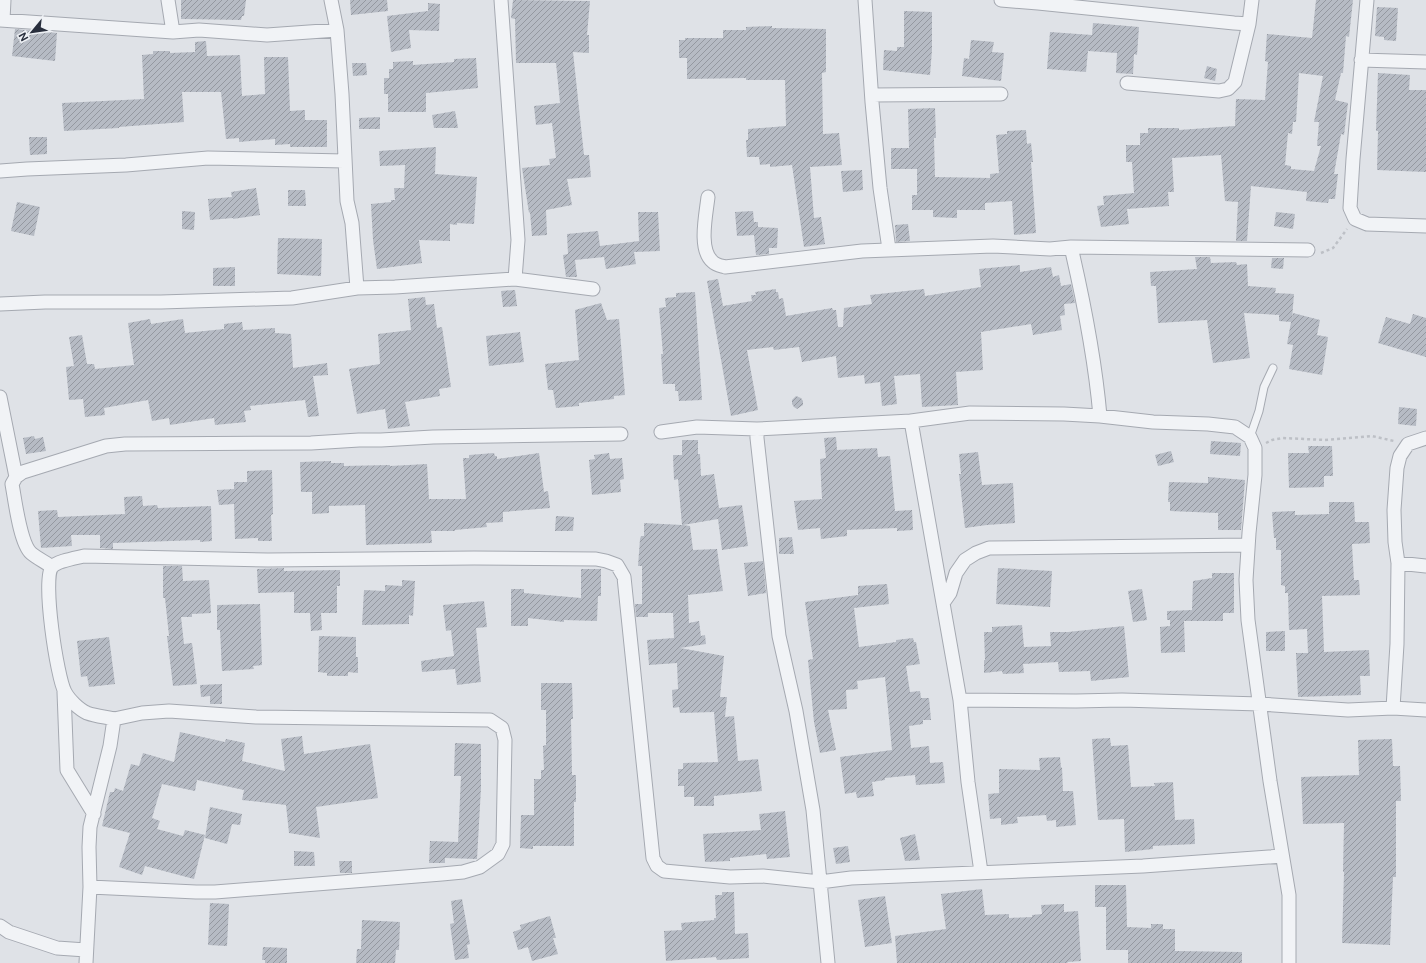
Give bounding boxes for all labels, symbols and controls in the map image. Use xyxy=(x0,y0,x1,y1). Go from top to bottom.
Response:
north arrow xyxy=(12,12,52,52)
text: N xyxy=(15,30,31,44)

